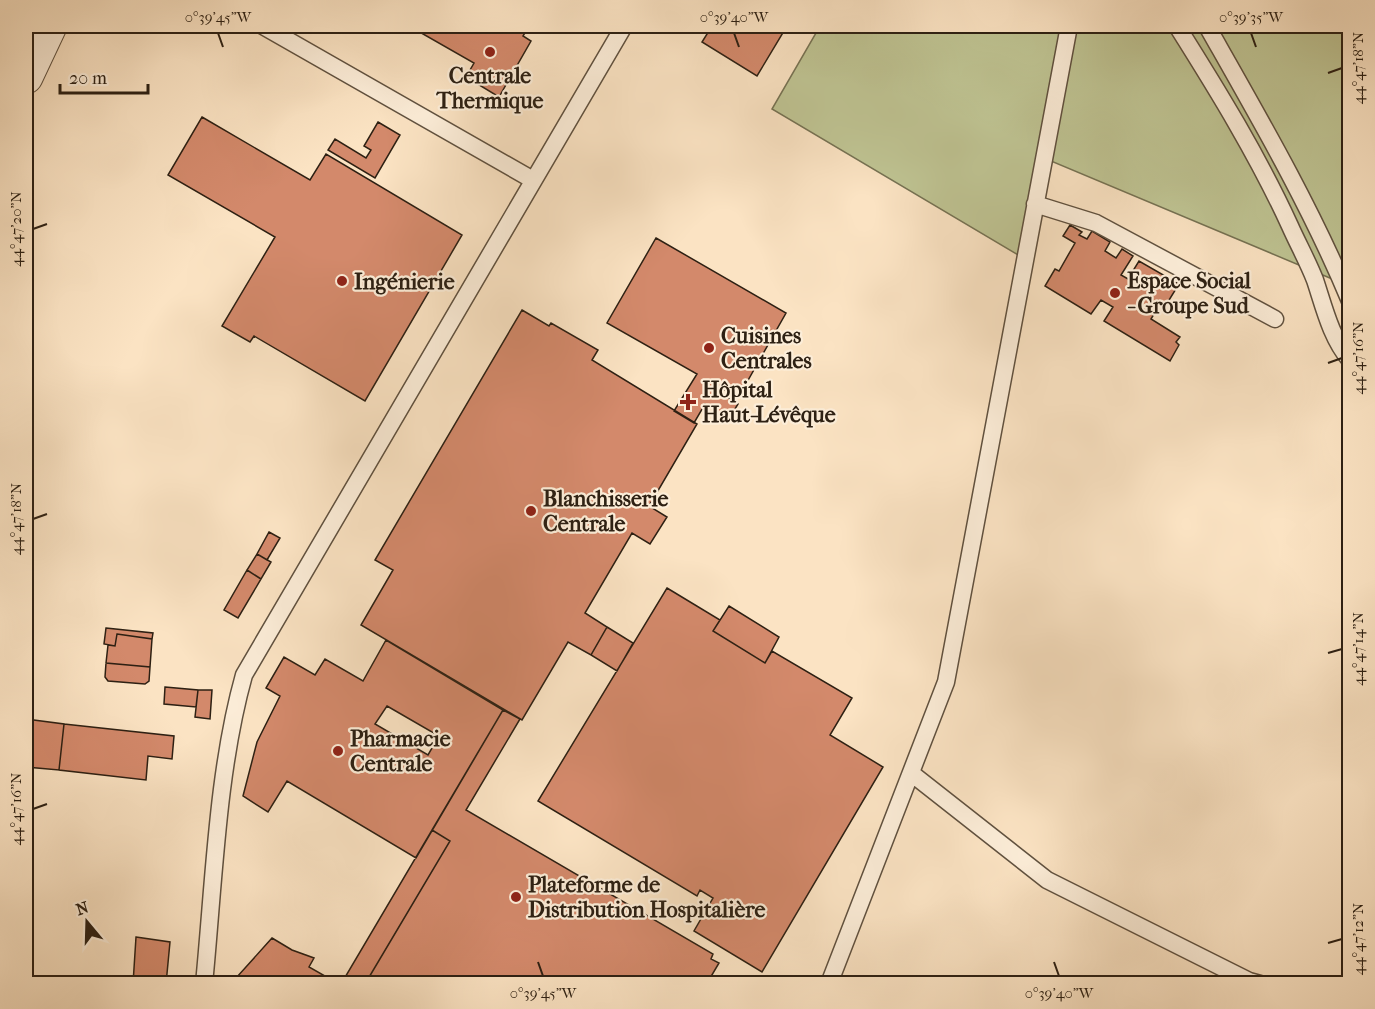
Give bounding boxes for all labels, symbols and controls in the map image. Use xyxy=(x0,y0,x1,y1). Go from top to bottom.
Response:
text: 0°39'45"W xyxy=(185,8,253,26)
text: 0°39'40"W xyxy=(700,8,770,26)
text: 0°39'35"W xyxy=(1219,8,1284,26)
text: 44°47'18"N xyxy=(1349,31,1367,104)
marker: Centrale Thermique xyxy=(483,45,497,59)
scale bar xyxy=(60,57,148,95)
place label: Centrale Thermique xyxy=(435,63,544,114)
text: 20 m xyxy=(69,68,107,89)
text: 44°47'20"N xyxy=(7,191,25,267)
place label: Espace Social - Groupe Sud xyxy=(1127,268,1252,319)
place label: Ingénierie xyxy=(354,269,455,295)
marker: Ingénierie xyxy=(335,274,349,288)
marker: Espace Social - Groupe Sud xyxy=(1108,286,1122,300)
text: 44°47'16"N xyxy=(1349,321,1367,394)
place label: Cuisines Centrales xyxy=(721,323,812,374)
marker: Cuisines Centrales xyxy=(702,341,716,355)
place label: Hôpital Haut-Lévêque xyxy=(702,377,836,428)
marker: Hôpital Haut-Lévêque xyxy=(679,393,697,411)
text: 44°47'18"N xyxy=(7,482,25,555)
place label: Blanchisserie Centrale xyxy=(543,486,669,537)
marker: Blanchisserie Centrale xyxy=(524,504,538,518)
text: 44°47'14"N xyxy=(1349,612,1367,686)
place label: Pharmacie Centrale xyxy=(350,726,451,777)
marker: Pharmacie Centrale xyxy=(331,744,345,758)
text: 44°47'16"N xyxy=(7,772,25,845)
place label: Plateforme de Distribution Hospitalière xyxy=(528,872,766,923)
marker: Plateforme de Distribution Hospitalière xyxy=(509,890,523,904)
north arrow xyxy=(57,892,117,952)
text: N xyxy=(73,897,92,919)
text: 44°47'12"N xyxy=(1349,902,1367,975)
text: 0°39'45"W xyxy=(510,984,578,1002)
text: 0°39'40"W xyxy=(1025,984,1095,1002)

